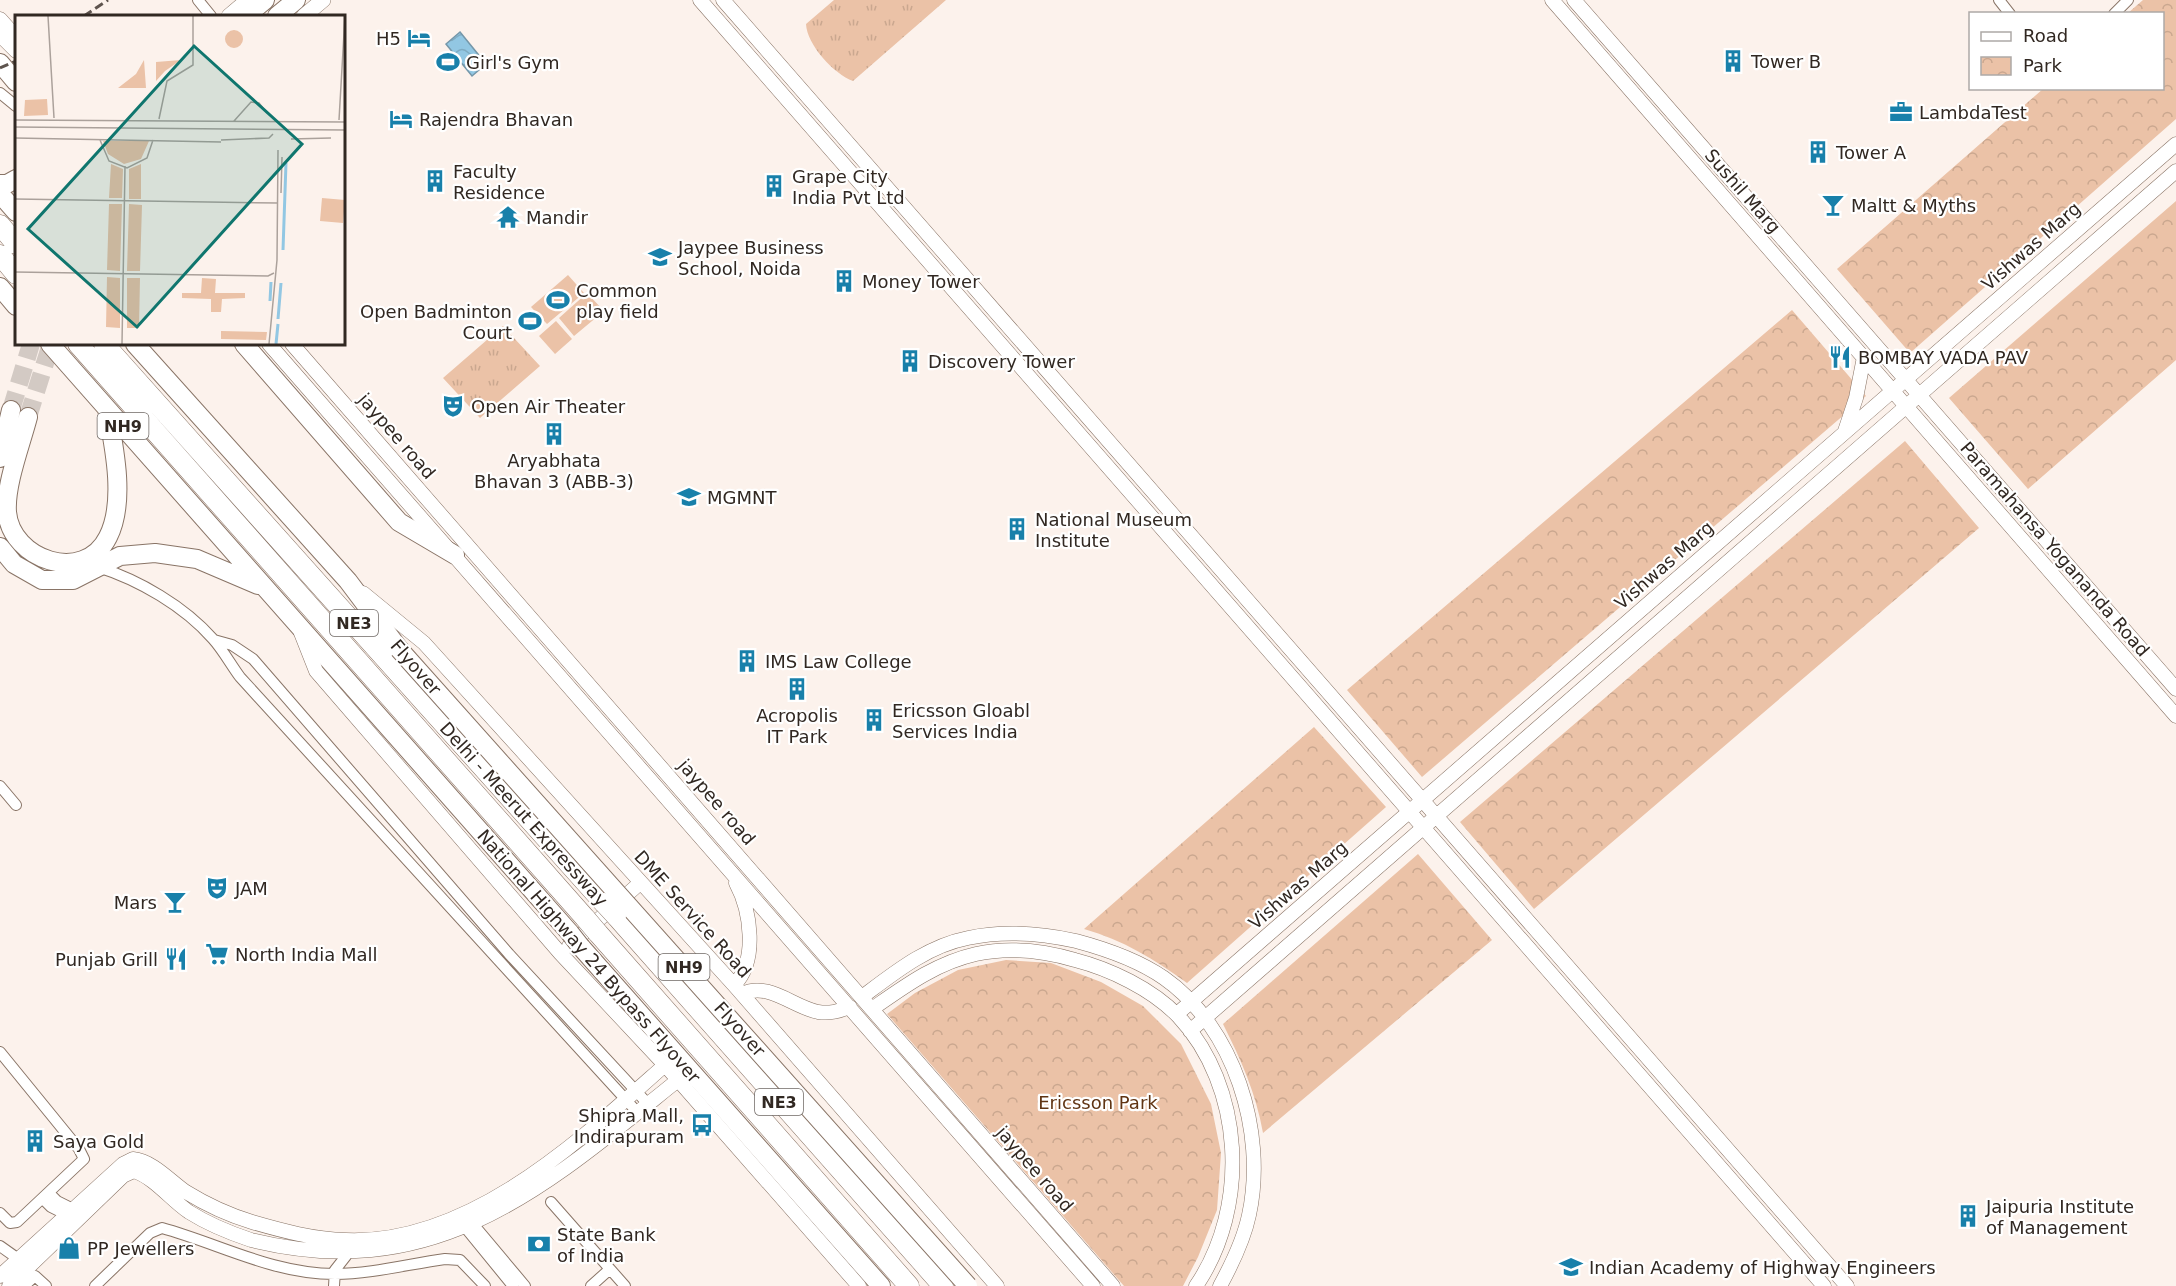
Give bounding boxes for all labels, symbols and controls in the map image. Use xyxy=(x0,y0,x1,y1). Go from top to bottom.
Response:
legend xyxy=(1969,12,2164,90)
inset map xyxy=(15,15,345,345)
hotel icon: H5 xyxy=(406,25,432,51)
text: Road xyxy=(2023,25,2068,46)
place label: H5 xyxy=(376,28,401,49)
building icon: Tower B xyxy=(1720,48,1746,74)
sports icon: Girl's Gym xyxy=(435,49,461,75)
place label: Tower B xyxy=(1750,51,1821,72)
place label: Girl's Gym xyxy=(466,52,560,73)
text: Park xyxy=(2023,55,2062,76)
office icon: LambdaTest xyxy=(1888,99,1914,125)
place label: LambdaTest xyxy=(1919,102,2027,123)
hotel icon: Rajendra Bhavan xyxy=(388,106,414,132)
place label: Rajendra Bhavan xyxy=(419,109,573,130)
building icon: Tower A xyxy=(1805,139,1831,165)
place label: Tower A xyxy=(1835,142,1907,163)
street label: Sushil Marg xyxy=(1701,145,1785,237)
place label: Faculty Residence xyxy=(453,161,545,203)
place label: Grape City India Pvt Ltd xyxy=(792,166,905,208)
building icon: Faculty Residence xyxy=(422,168,448,194)
building icon: Grape City India Pvt Ltd xyxy=(761,173,787,199)
bar icon: Maltt & Myths xyxy=(1820,192,1846,218)
place label: Maltt & Myths xyxy=(1851,195,1976,216)
street label: Vishwas Marg xyxy=(1977,198,2085,294)
temple icon: Mandir xyxy=(495,204,521,230)
place label: Mandir xyxy=(526,207,588,228)
place label: Jaypee Business School, Noida xyxy=(677,237,824,279)
school or university icon: Jaypee Business School, Noida xyxy=(647,244,673,270)
building icon: Money Tower xyxy=(831,268,857,294)
place label: Money Tower xyxy=(862,271,980,292)
place label: Common play field xyxy=(576,280,659,322)
sports icon: Common play field xyxy=(545,287,571,313)
place label: Open Badminton Court xyxy=(360,301,512,343)
sports icon: Open Badminton Court xyxy=(517,308,543,334)
restaurant icon: BOMBAY VADA PAV xyxy=(1827,344,1853,370)
place label: BOMBAY VADA PAV xyxy=(1858,347,2029,368)
building icon: Discovery Tower xyxy=(897,348,923,374)
place label: Discovery Tower xyxy=(928,351,1075,372)
street label: jaypee road xyxy=(353,388,440,483)
theatre icon: Open Air Theater xyxy=(440,393,466,419)
place label: Open Air Theater xyxy=(471,396,626,417)
road number: NH9 xyxy=(98,413,148,439)
building icon: Aryabhata Bhavan 3 (ABB-3) xyxy=(541,421,567,447)
street label: Paramahansa Yogananda Road xyxy=(1956,437,2154,661)
place label: Aryabhata Bhavan 3 (ABB-3) xyxy=(474,450,634,492)
school or university icon: MGMNT xyxy=(676,484,702,510)
place label: MGMNT xyxy=(707,487,777,508)
place label: National Museum Institute xyxy=(1035,509,1192,551)
building icon: National Museum Institute xyxy=(1004,516,1030,542)
street label: Vishwas Marg xyxy=(1610,517,1718,613)
road number: NE3 xyxy=(330,610,378,636)
street label: Flyover xyxy=(386,635,446,699)
building icon: IMS Law College xyxy=(734,648,760,674)
place label: IMS Law College xyxy=(765,651,912,672)
building icon: Acropolis IT Park xyxy=(784,676,810,702)
place label: Ericsson Gloabl Services India xyxy=(892,700,1030,742)
place label: Acropolis IT Park xyxy=(756,705,838,747)
building icon: Ericsson Gloabl Services India xyxy=(861,707,887,733)
street label: Delhi - Meerut Expressway xyxy=(436,718,612,911)
street label: jaypee road xyxy=(673,754,760,849)
street label: National Highway 24 Bypass Flyover xyxy=(473,825,705,1087)
street label: Vishwas Marg xyxy=(1244,837,1352,933)
street label: DME Service Road xyxy=(630,846,756,982)
theatre icon: JAM xyxy=(204,875,230,901)
place label: JAM xyxy=(234,878,268,899)
bar icon: Mars xyxy=(162,889,188,915)
place label: Mars xyxy=(114,892,157,913)
supermarket icon: North India Mall xyxy=(204,941,230,967)
place label: North India Mall xyxy=(235,944,378,965)
restaurant icon: Punjab Grill xyxy=(163,946,189,972)
place label: Punjab Grill xyxy=(55,949,158,970)
road number: NH9 xyxy=(658,954,710,980)
street label: Flyover xyxy=(710,997,770,1061)
road number: NE3 xyxy=(755,1089,803,1115)
park label: Ericsson Park xyxy=(1038,1092,1158,1113)
place label: Shipra Mall, Indirapuram xyxy=(574,1105,684,1147)
bus stop icon: Shipra Mall, Indirapuram xyxy=(689,1112,715,1138)
street label: jaypee road xyxy=(991,1121,1078,1216)
building icon: Saya Gold xyxy=(22,1128,48,1154)
place label: Saya Gold xyxy=(53,1131,144,1152)
place label: Jaipuria Institute of Management xyxy=(1985,1196,2134,1238)
building icon: Jaipuria Institute of Management xyxy=(1955,1203,1981,1229)
place label: State Bank of India xyxy=(557,1224,656,1266)
bank icon: State Bank of India xyxy=(526,1231,552,1257)
shop icon: PP Jewellers xyxy=(56,1235,82,1261)
place label: PP Jewellers xyxy=(87,1238,194,1259)
school or university icon: Indian Academy of Highway Engineers xyxy=(1558,1254,1584,1280)
place label: Indian Academy of Highway Engineers xyxy=(1589,1257,1936,1278)

